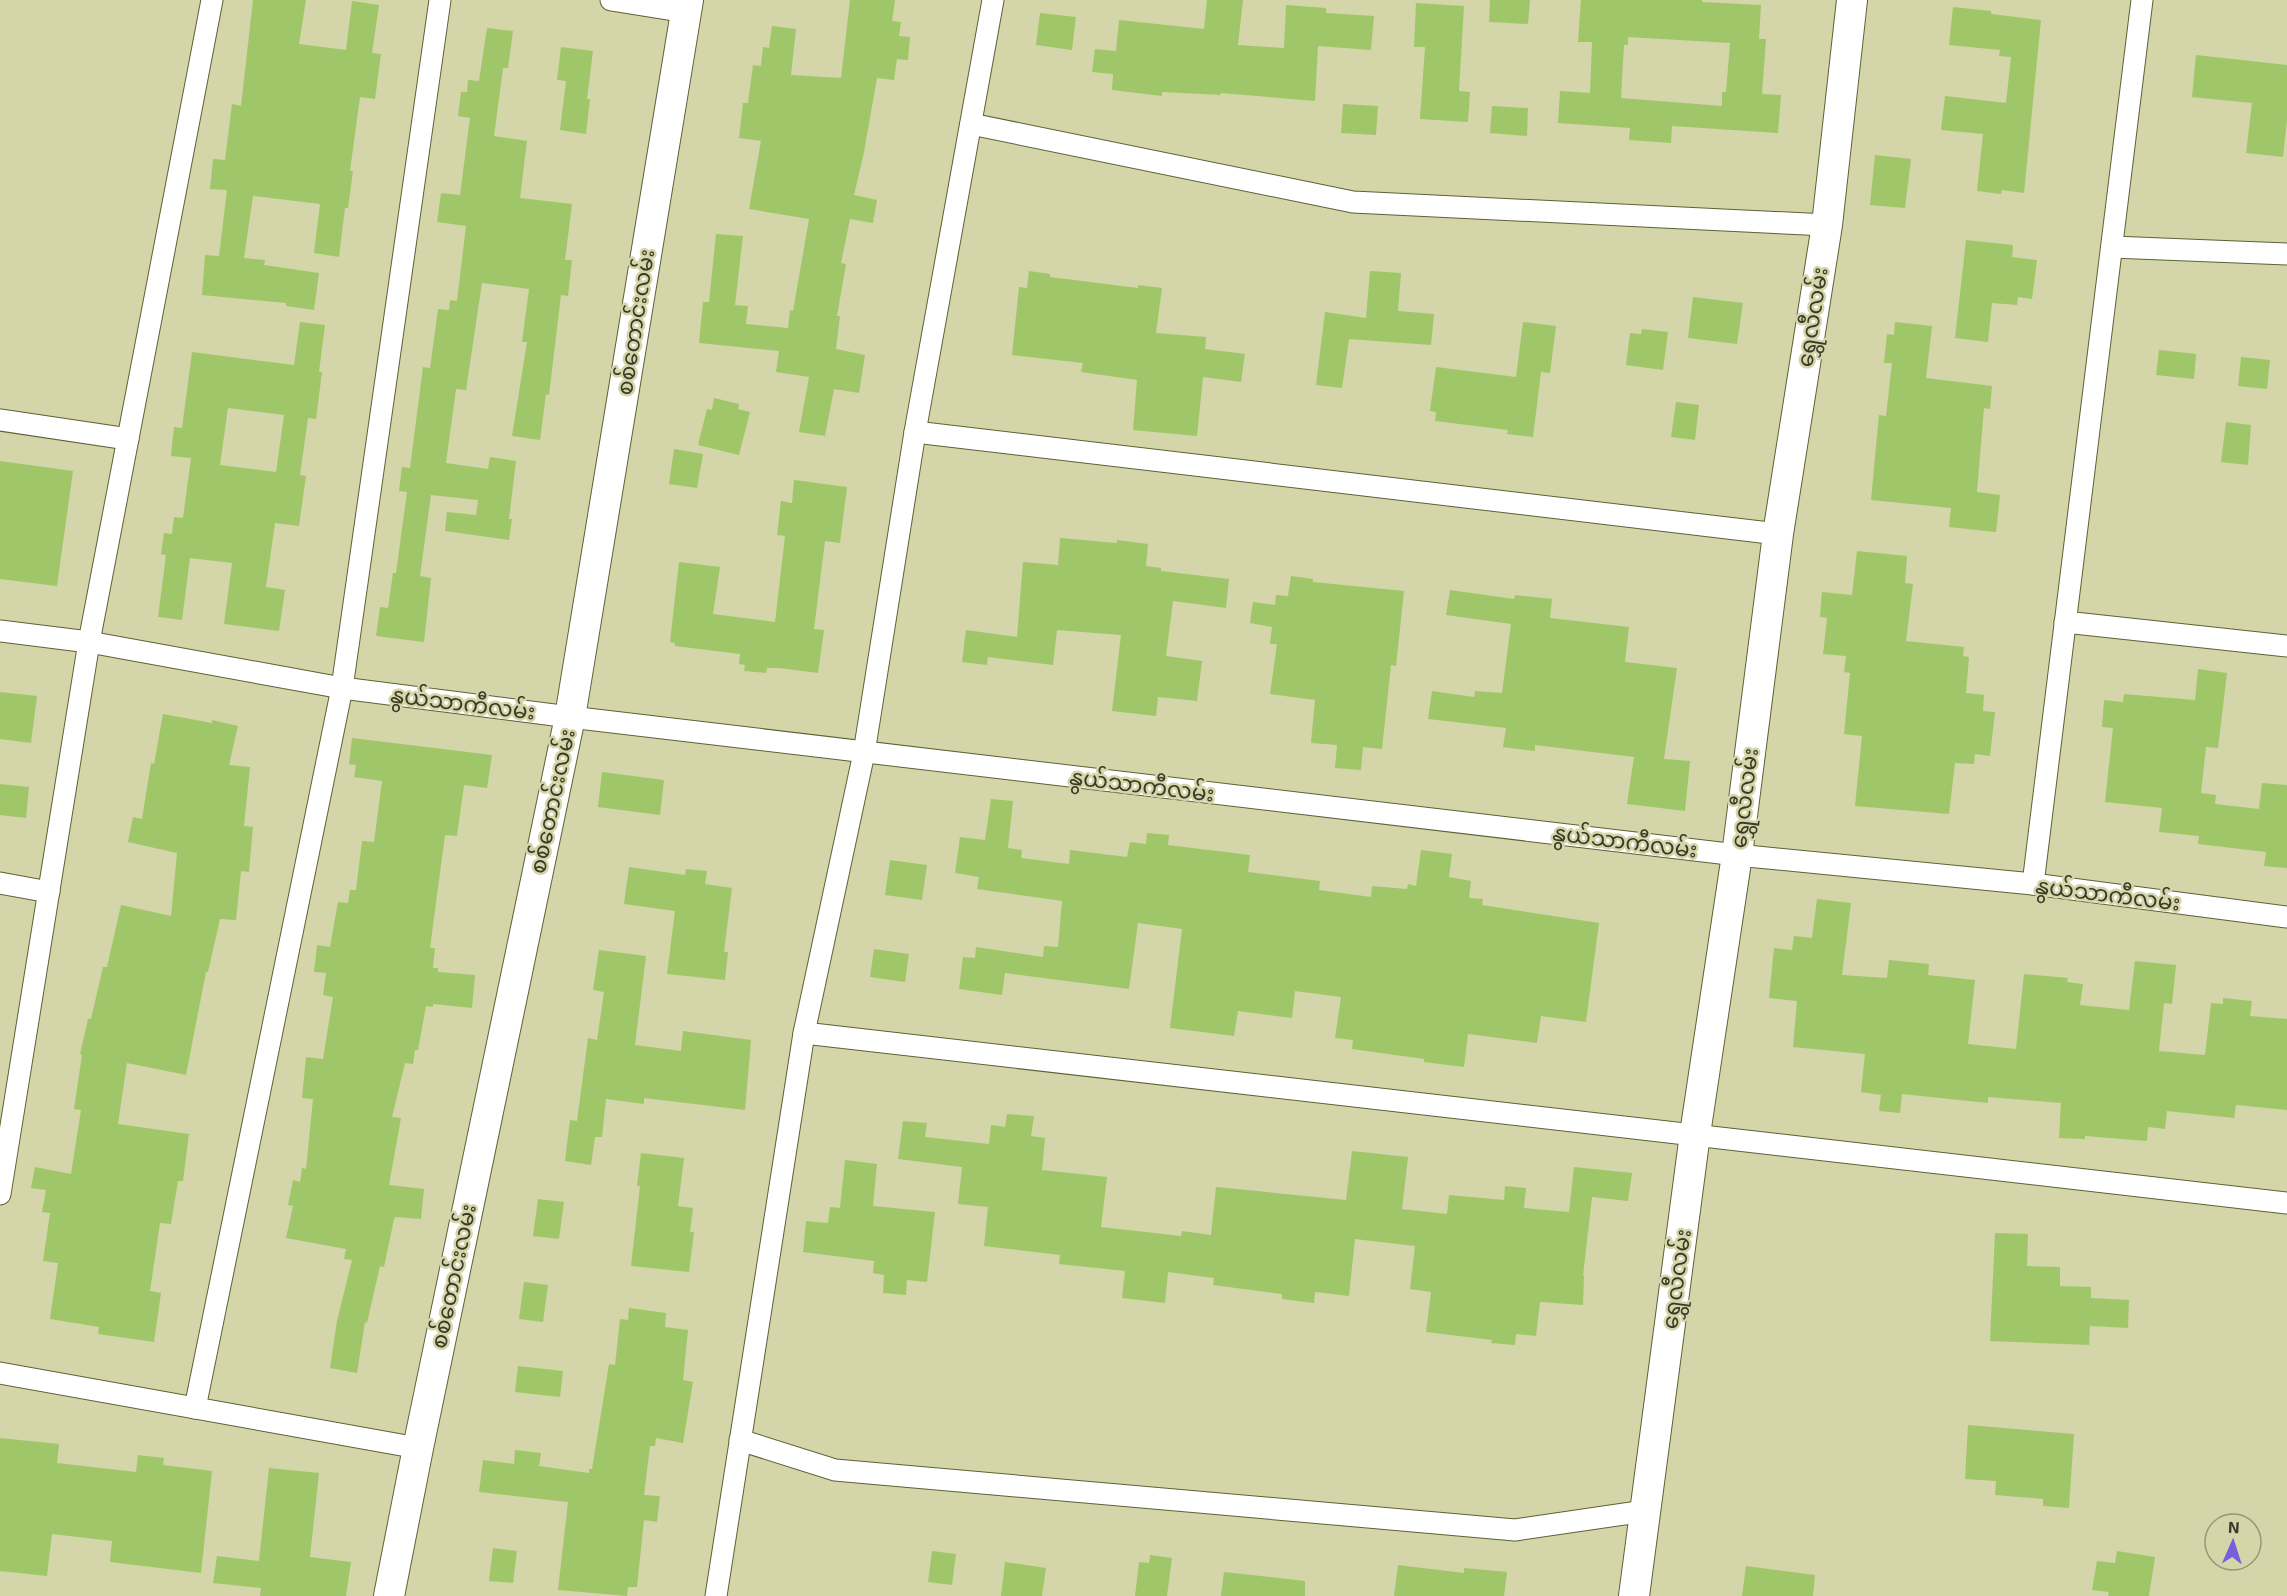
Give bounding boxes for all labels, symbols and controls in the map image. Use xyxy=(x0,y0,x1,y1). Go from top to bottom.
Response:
street label: စစ်တောင်းလမ်း xyxy=(609,247,658,397)
street label: ရွှေလီလမ်း xyxy=(1789,265,1838,370)
street label: နွယ်သာကီလမ်း xyxy=(389,679,537,729)
street label: စစ်တောင်းလမ်း xyxy=(522,726,579,875)
street label: ရွှေလီလမ်း xyxy=(1723,746,1768,850)
street label: နွယ်သာကီလမ်း xyxy=(1068,761,1216,811)
street label: နွယ်သာကီလမ်း xyxy=(1551,817,1699,867)
street label: နွယ်သာကီလမ်း xyxy=(2034,870,2182,920)
street label: စစ်တောင်းလမ်း xyxy=(423,1201,480,1350)
street label: ရွှေလီလမ်း xyxy=(1654,1227,1701,1331)
north arrow xyxy=(2203,1512,2263,1572)
text: N xyxy=(2228,1517,2240,1536)

